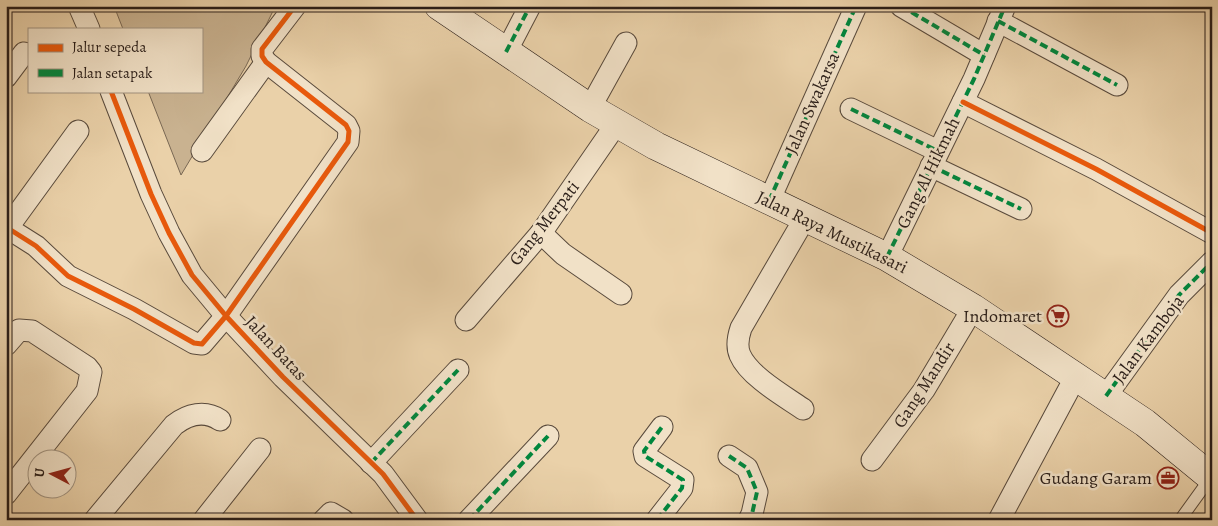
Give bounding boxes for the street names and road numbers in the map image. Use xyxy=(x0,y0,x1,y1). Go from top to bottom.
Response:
street label: Jalan Swakarsa xyxy=(779,48,845,158)
street label: Gang Al Hikmah xyxy=(891,113,966,233)
street label: Gang Merpati xyxy=(503,176,585,270)
street label: Jalan Raya Mustikasari xyxy=(752,185,912,279)
street label: Jalan Kamboja xyxy=(1107,289,1190,388)
street label: Jalan Batas xyxy=(240,310,312,386)
street label: Gang Mandir xyxy=(887,337,961,432)

